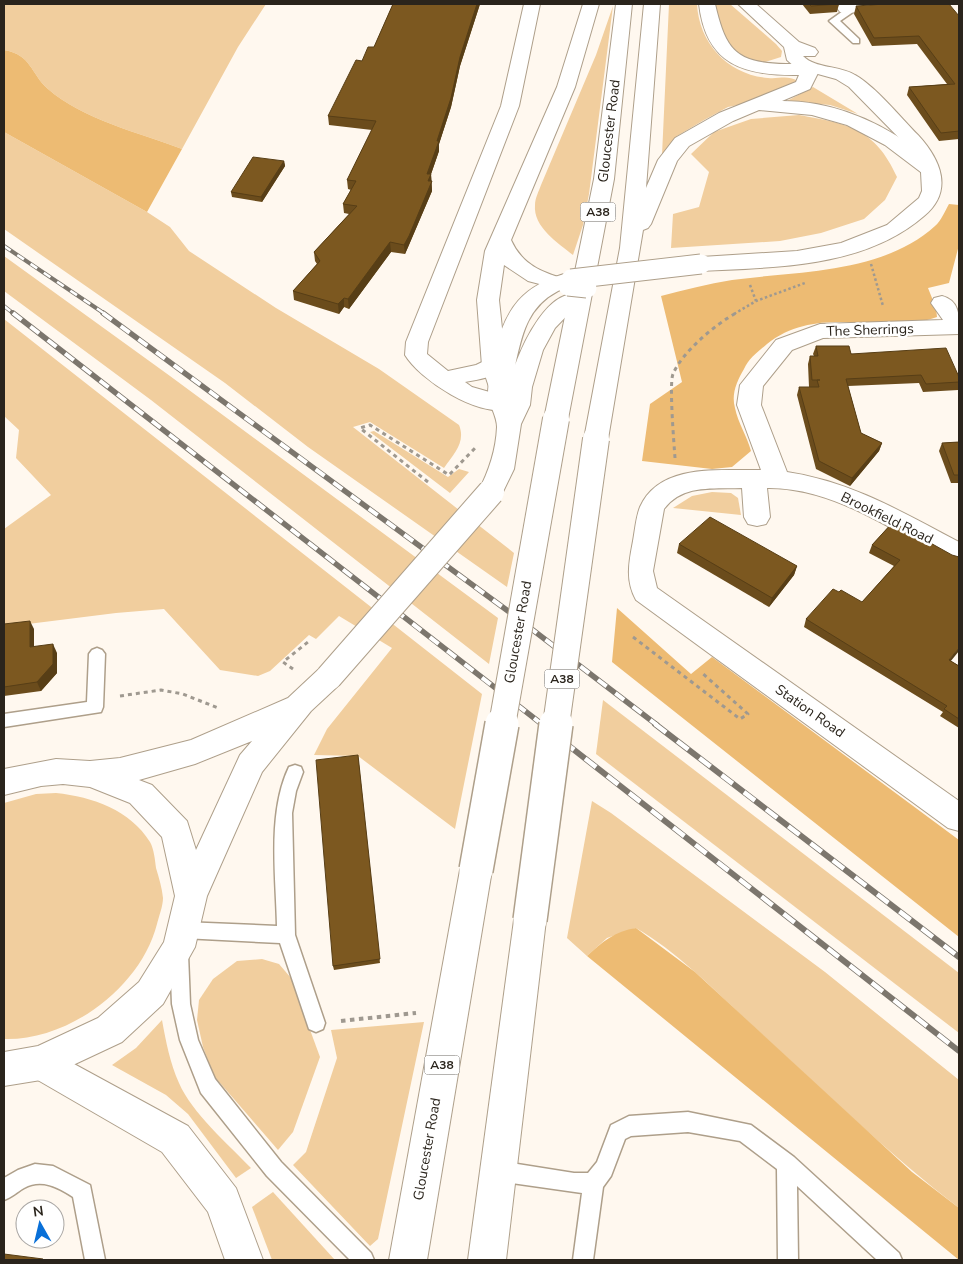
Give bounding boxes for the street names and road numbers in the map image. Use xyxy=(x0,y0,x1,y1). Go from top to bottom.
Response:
street label: Gloucester Road xyxy=(593,78,625,184)
road number: A38 xyxy=(580,202,616,222)
street label: The Sherrings xyxy=(826,319,914,341)
street label: Brookfield Road xyxy=(838,487,936,549)
street label: Gloucester Road xyxy=(500,579,536,685)
road number: A38 xyxy=(544,670,580,689)
street label: Station Road xyxy=(771,680,849,742)
road number: A38 xyxy=(424,1056,460,1074)
street label: Gloucester Road xyxy=(409,1096,445,1202)

